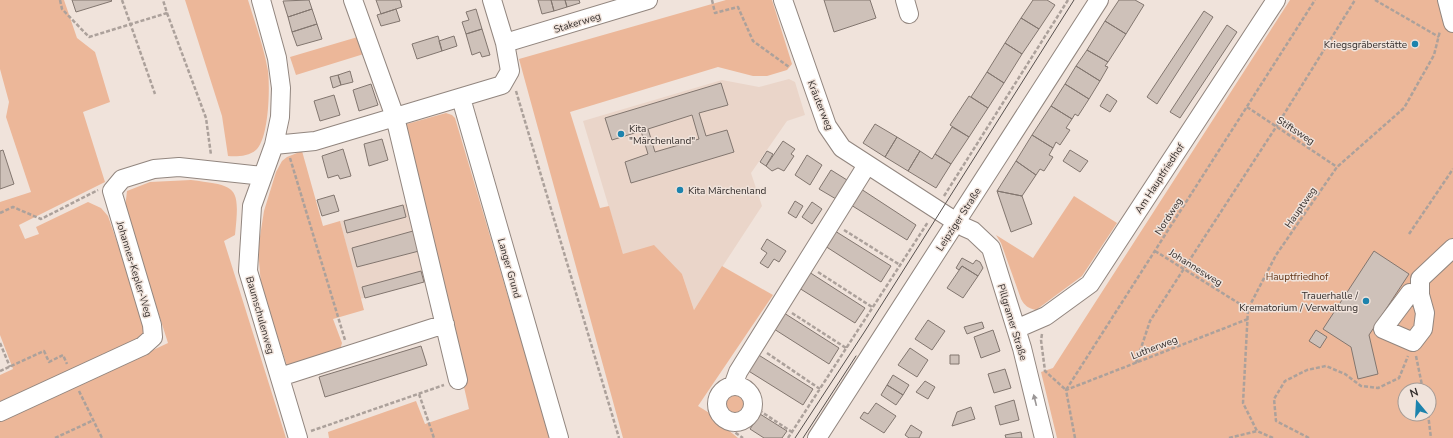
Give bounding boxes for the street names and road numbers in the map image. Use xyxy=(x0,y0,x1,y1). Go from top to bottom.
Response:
street label: Stakerweg xyxy=(552,9,603,37)
street label: Kräuterweg xyxy=(804,78,837,133)
street label: Stiftsweg xyxy=(1274,113,1317,148)
street label: Am Hauptfriedhof xyxy=(1132,140,1188,216)
street label: Hauptweg xyxy=(1281,184,1320,231)
street label: Leipziger Straße xyxy=(933,185,985,254)
street label: Nordweg xyxy=(1152,195,1186,238)
street label: Johannes-Kepler-Weg xyxy=(112,219,155,319)
street label: Langer Grund xyxy=(494,237,524,300)
street label: Johannesweg xyxy=(1165,245,1225,290)
street label: Baumschulenweg xyxy=(242,275,278,356)
street label: Pillgramer Straße xyxy=(994,282,1030,362)
street label: Lutherweg xyxy=(1129,333,1180,363)

